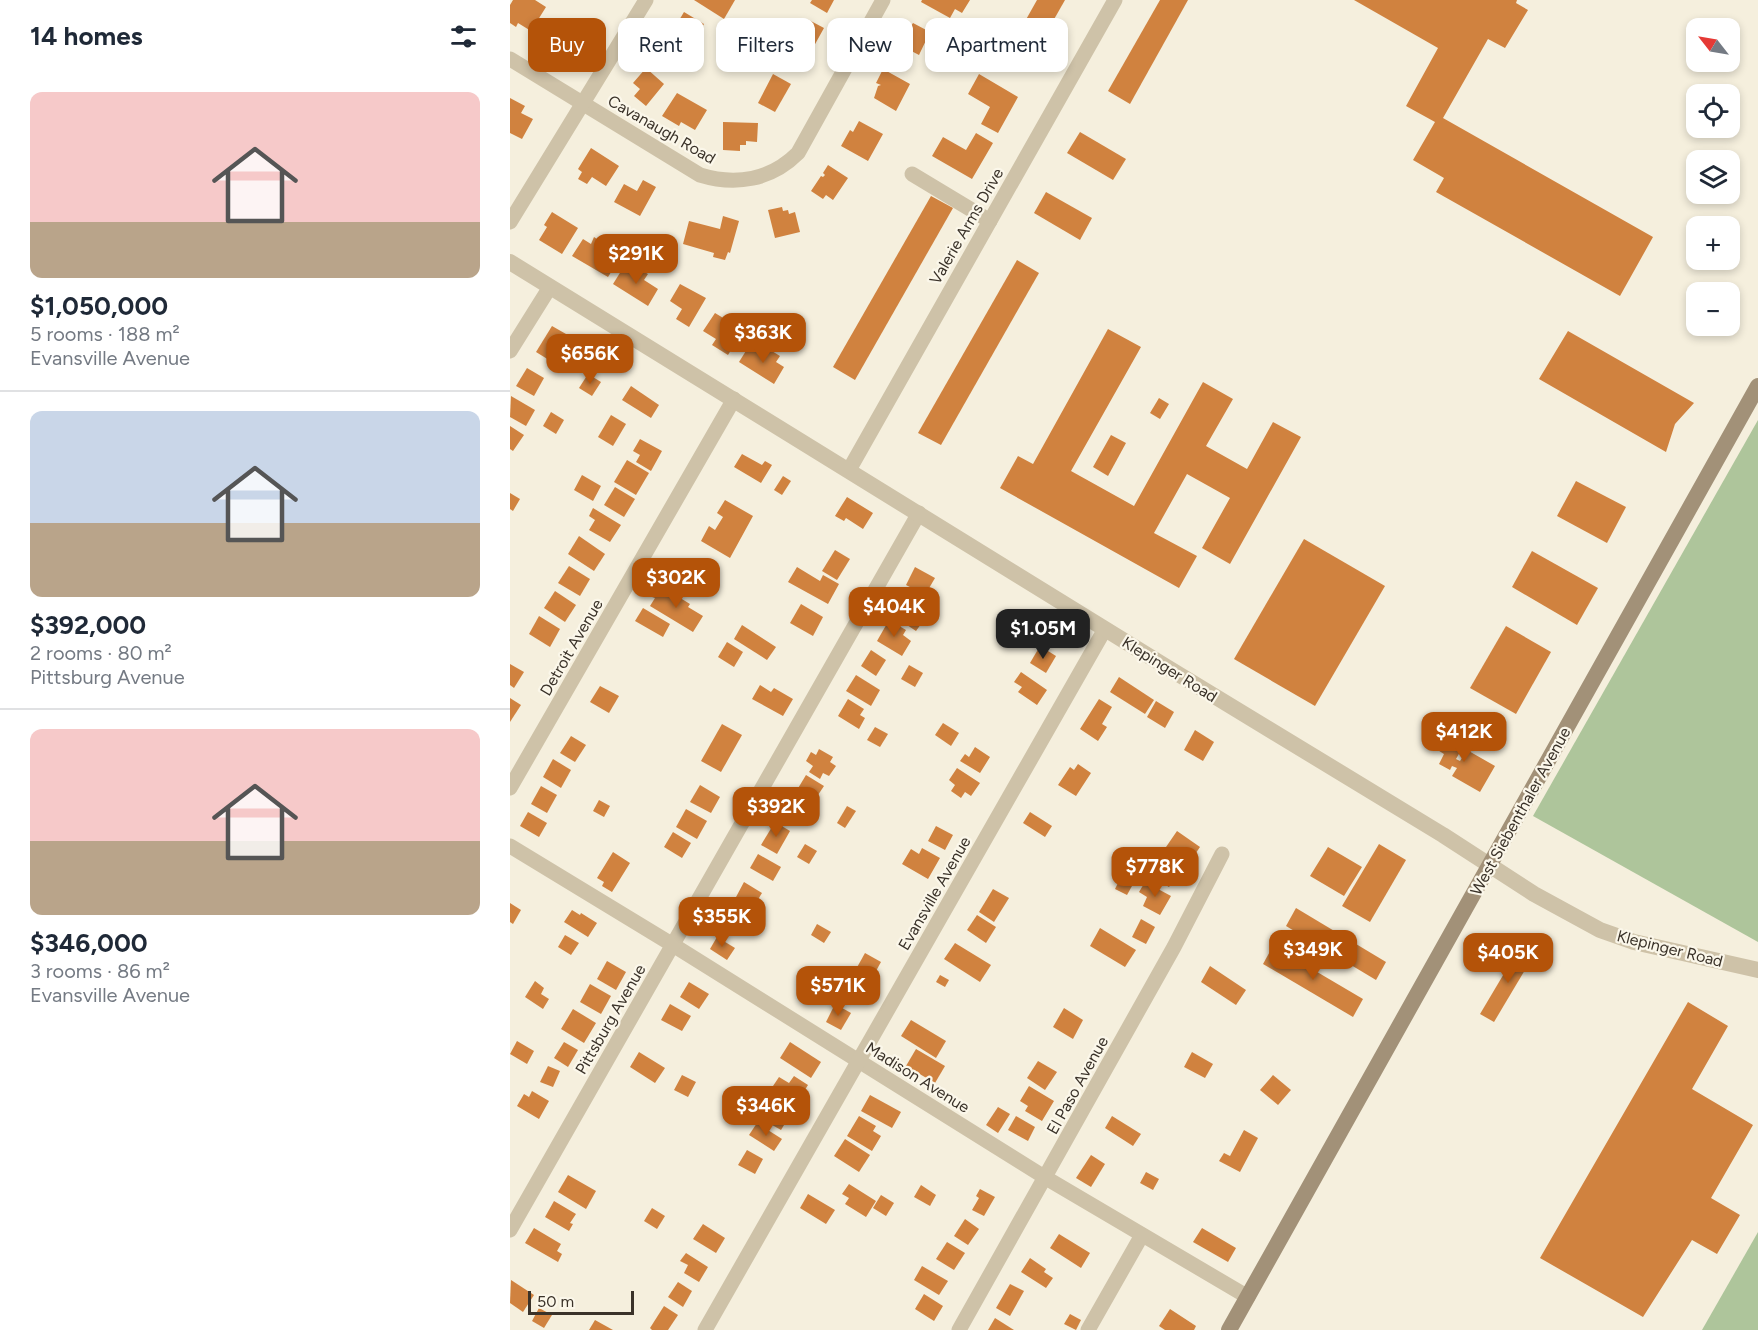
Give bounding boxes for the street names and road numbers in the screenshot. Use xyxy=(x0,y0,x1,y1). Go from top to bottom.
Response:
street label: Cavanaugh Road xyxy=(605,91,719,168)
street label: Valerie Arms Drive xyxy=(925,165,1008,288)
street label: Detroit Avenue xyxy=(536,595,607,699)
street label: Klepinger Road xyxy=(1119,633,1221,706)
street label: West Siebenthaler Avenue xyxy=(1466,724,1575,899)
street label: Evansville Avenue xyxy=(894,833,975,953)
street label: Klepinger Road xyxy=(1615,926,1725,971)
street label: Pittsburg Avenue xyxy=(571,961,650,1078)
street label: El Paso Avenue xyxy=(1043,1033,1112,1138)
street label: Madison Avenue xyxy=(862,1038,973,1117)

